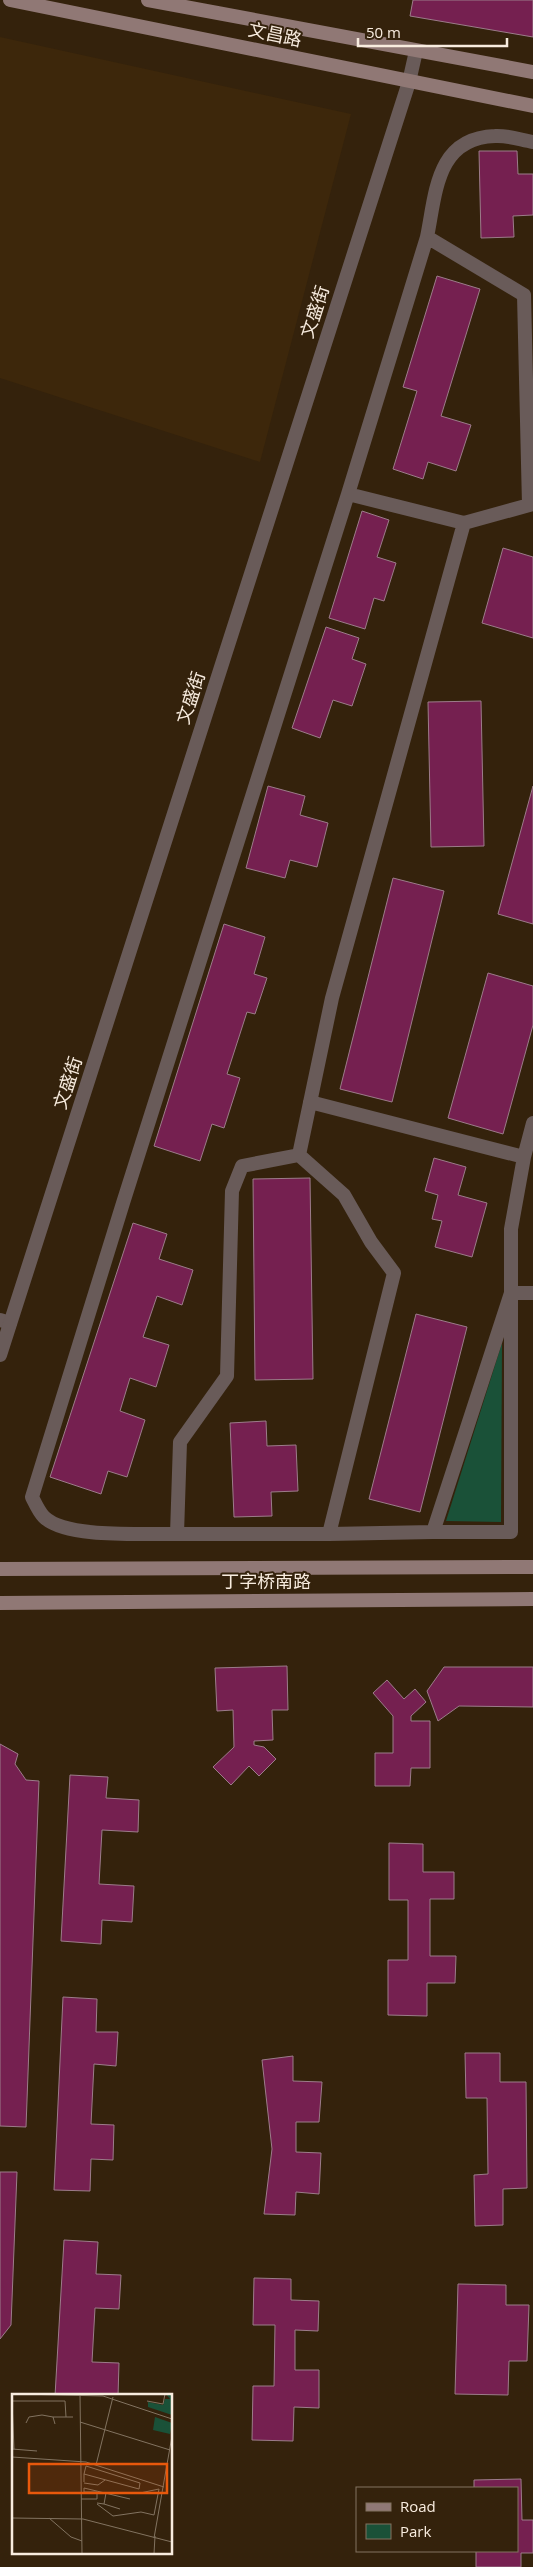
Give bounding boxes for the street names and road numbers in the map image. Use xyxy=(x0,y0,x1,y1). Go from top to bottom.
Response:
street label: 文昌路 xyxy=(246,17,304,51)
street label: 文盛街 xyxy=(294,282,334,341)
street label: 文盛街 xyxy=(170,668,210,727)
street label: 文盛街 xyxy=(47,1053,87,1112)
street label: 丁字桥南路 xyxy=(221,1569,311,1593)

